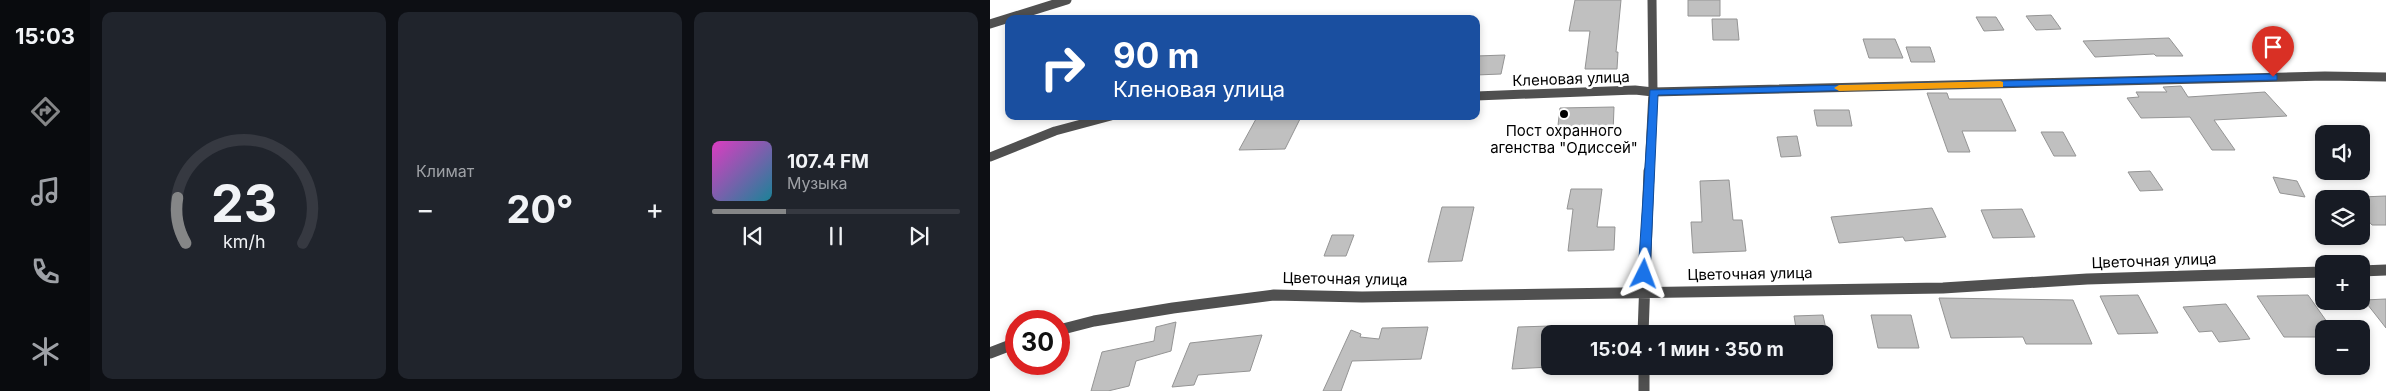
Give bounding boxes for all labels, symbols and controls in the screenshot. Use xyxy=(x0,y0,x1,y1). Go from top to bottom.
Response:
text: 15:03 xyxy=(15,23,75,49)
pin xyxy=(2252,26,2294,77)
icon: arrive xyxy=(2259,33,2287,61)
text: 90 m xyxy=(1113,34,1200,76)
icon: right xyxy=(1030,35,1095,100)
street label: Кленовая улица xyxy=(1512,67,1630,90)
text: Кленовая улица xyxy=(1113,76,1285,102)
icon: directions xyxy=(28,94,63,129)
marker: Пост охранного агенства "Одисcей" xyxy=(1558,108,1570,120)
place label: Пост охранного агенства "Одисcей" xyxy=(1490,121,1638,157)
map controls xyxy=(2315,125,2370,375)
button: sound xyxy=(2315,125,2370,180)
text: 107.4 FM xyxy=(787,150,869,173)
text: Климат xyxy=(416,161,474,181)
text: 23 xyxy=(211,172,277,235)
text: Музыка xyxy=(787,173,848,193)
icon: music xyxy=(28,174,63,209)
text: 20° xyxy=(506,186,574,232)
button: layers xyxy=(2315,190,2370,245)
text: − xyxy=(416,192,435,226)
text: + xyxy=(645,192,664,226)
icon: previous xyxy=(739,222,767,250)
icon: pause xyxy=(822,222,850,250)
icon: next xyxy=(905,222,933,250)
text: km/h xyxy=(223,231,265,252)
position arrow xyxy=(1617,247,1669,299)
street label: Цветочная улица xyxy=(2091,249,2217,272)
icon: phone xyxy=(28,254,63,289)
button: + xyxy=(2315,255,2370,310)
street label: Цветочная улица xyxy=(1687,263,1813,284)
street label: Цветочная улица xyxy=(1282,268,1408,289)
speed limit sign: 30 xyxy=(1005,310,1070,375)
button: − xyxy=(2315,320,2370,375)
icon: climate xyxy=(28,334,63,369)
text: 15:04 · 1 мин · 350 m xyxy=(1590,338,1784,361)

